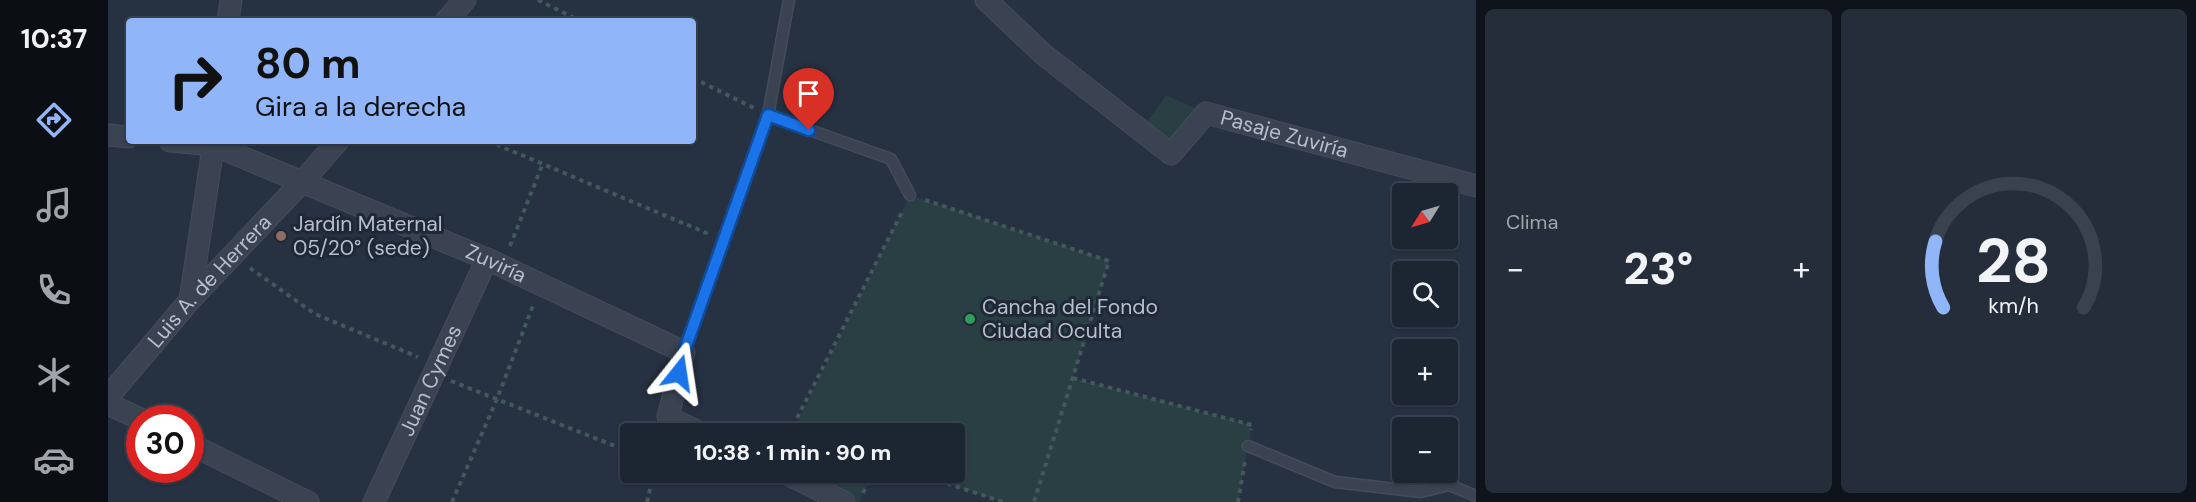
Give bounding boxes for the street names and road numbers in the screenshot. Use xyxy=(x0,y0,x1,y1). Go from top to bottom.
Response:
street label: Pasaje Zuviría xyxy=(1217,104,1351,165)
street label: Luis A. de Herrera xyxy=(141,209,278,354)
street label: Zuviría xyxy=(462,238,531,289)
street label: Juan Cymes xyxy=(393,320,468,441)

